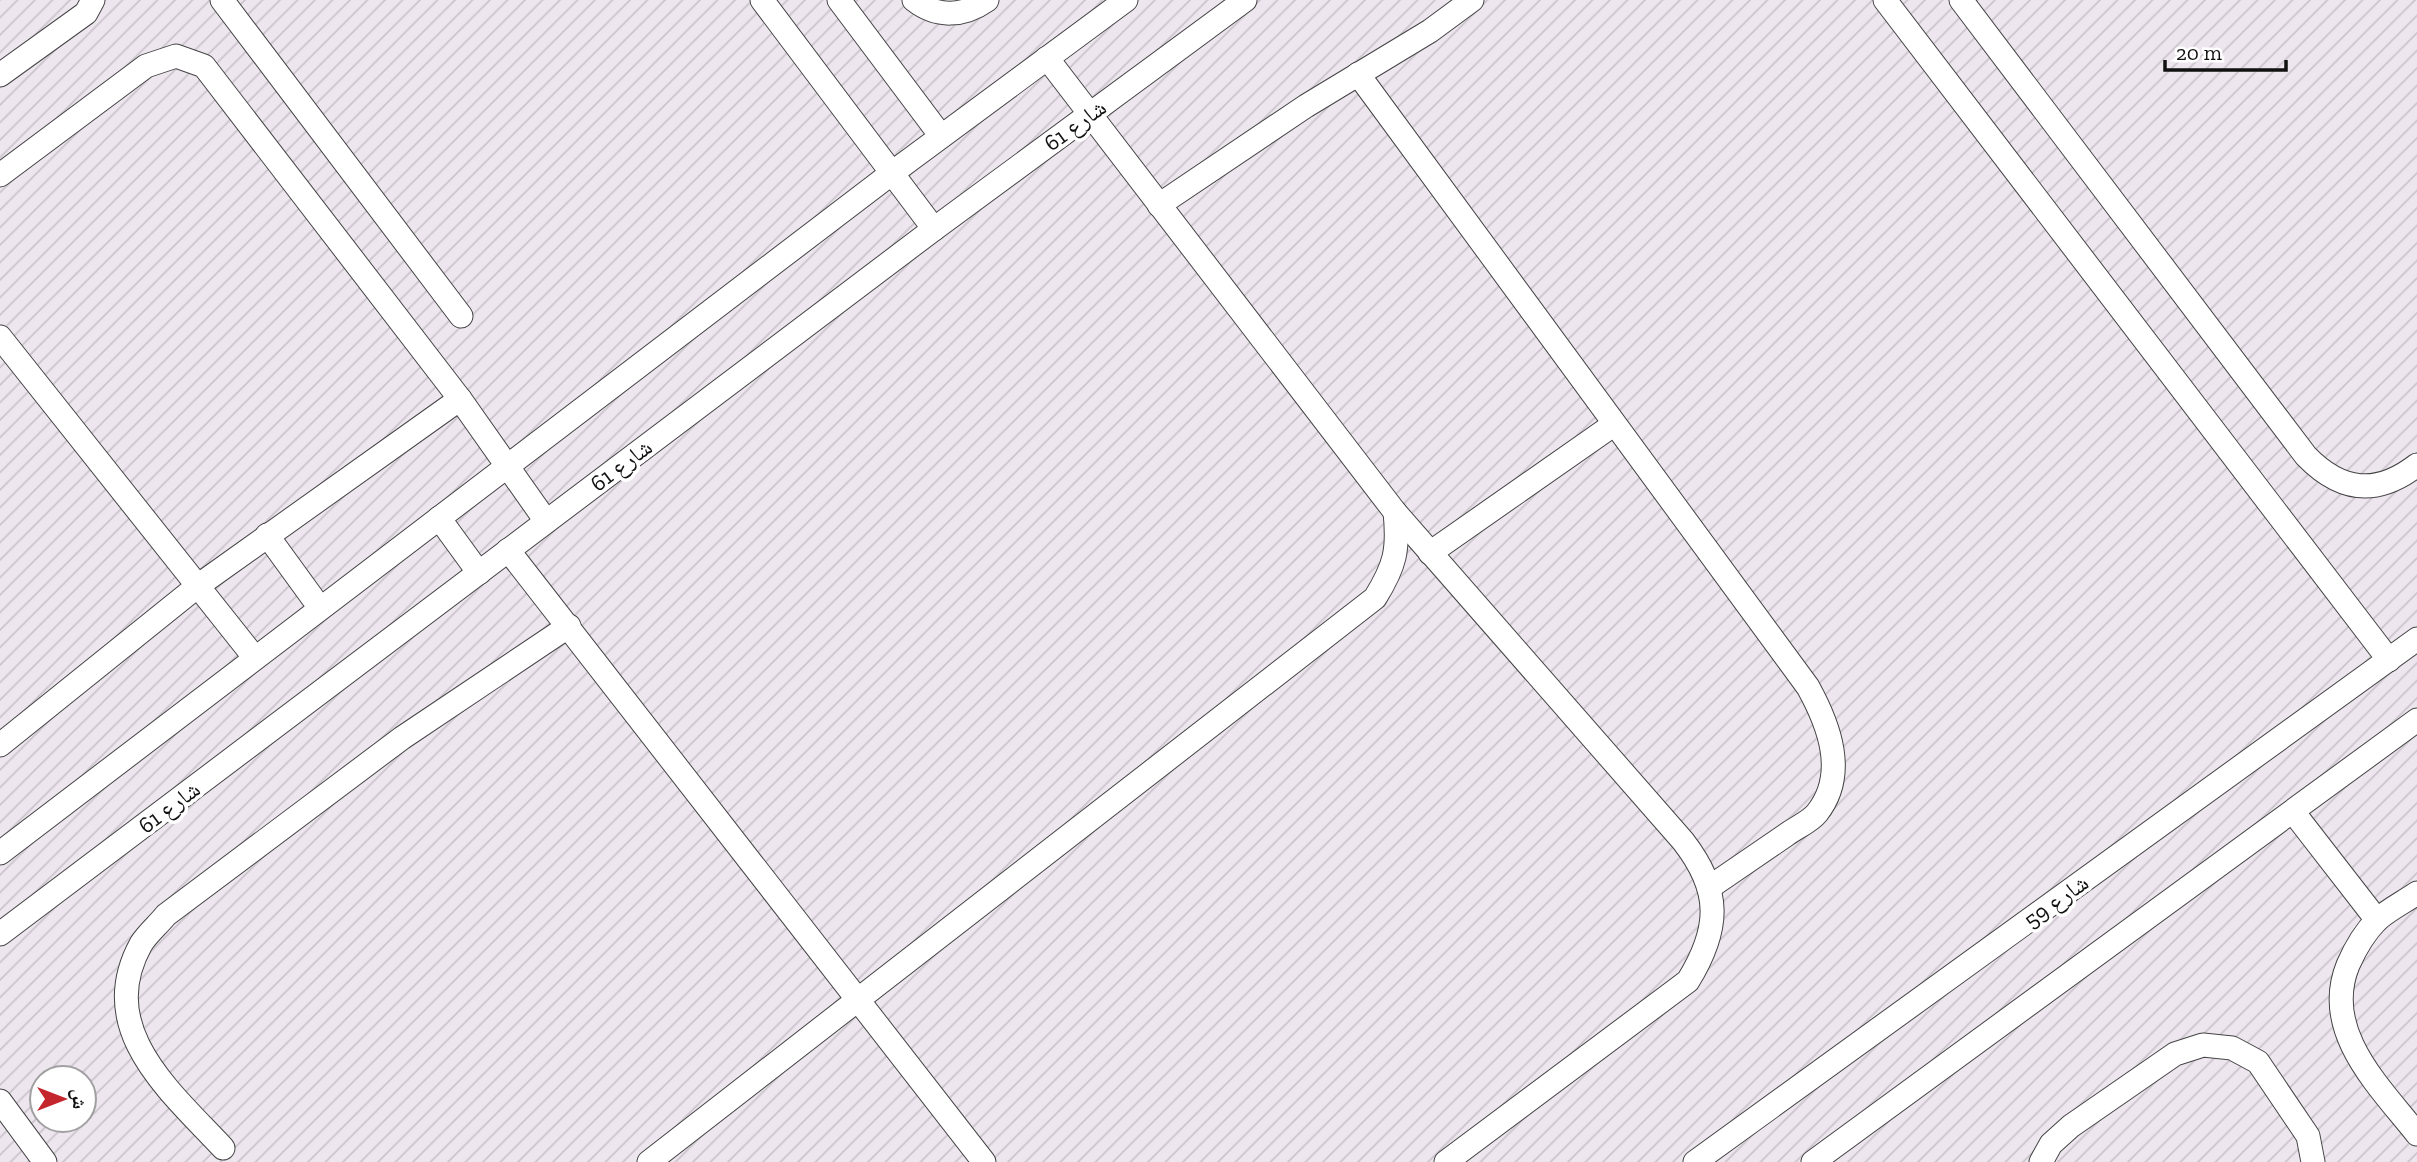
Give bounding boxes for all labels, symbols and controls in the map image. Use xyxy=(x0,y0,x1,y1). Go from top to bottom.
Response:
scale bar xyxy=(2165,28,2286,72)
text: 20 m xyxy=(2176,40,2222,65)
street label: شارع 61 xyxy=(1038,93,1112,158)
street label: شارع 61 xyxy=(585,433,658,498)
street label: شارع 61 xyxy=(133,775,206,840)
street label: شارع 59 xyxy=(2018,868,2094,935)
north arrow xyxy=(28,1064,98,1134)
text: ش xyxy=(68,1089,91,1109)

